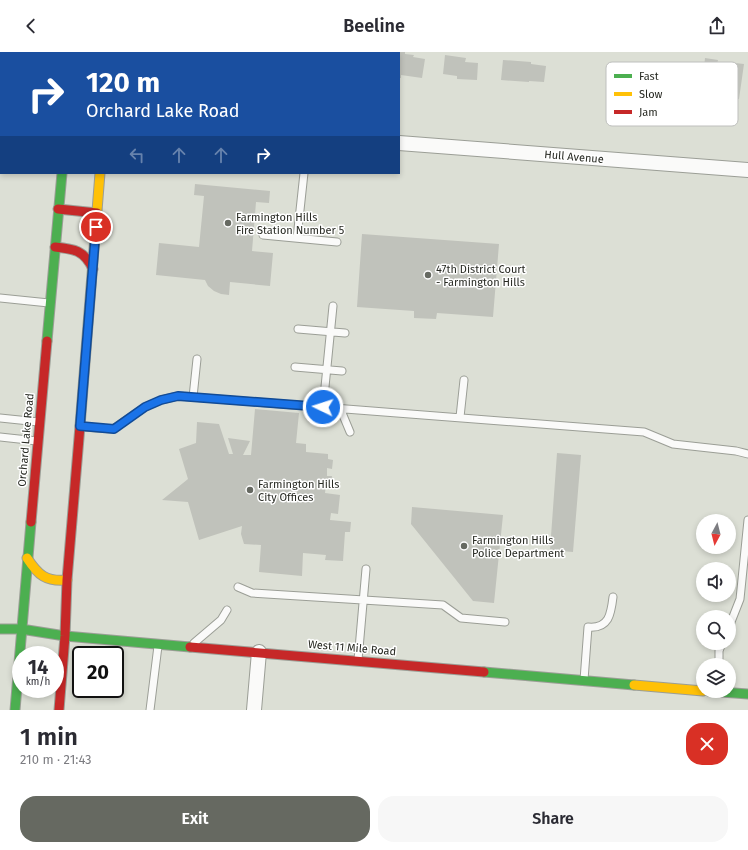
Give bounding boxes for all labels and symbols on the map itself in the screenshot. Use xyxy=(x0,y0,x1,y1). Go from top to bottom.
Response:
legend xyxy=(606,62,738,126)
text: Fast xyxy=(639,70,659,83)
text: Slow xyxy=(639,88,663,101)
text: Jam xyxy=(639,106,658,119)
street label: Hull Avenue xyxy=(544,148,604,166)
pin xyxy=(79,210,113,244)
place label: Farmington Hills Fire Station Number 5 xyxy=(236,211,345,237)
marker: Farmington Hills Fire Station Number 5 xyxy=(223,218,233,228)
place label: 47th District Court - Farmington Hills xyxy=(436,263,526,289)
marker: 47th District Court - Farmington Hills xyxy=(423,270,433,280)
position arrow xyxy=(302,386,344,428)
street label: Orchard Lake Road xyxy=(15,393,37,487)
place label: Farmington Hills City Offices xyxy=(258,478,339,504)
marker: Farmington Hills City Offices xyxy=(245,485,255,495)
north arrow xyxy=(696,514,736,554)
place label: Farmington Hills Police Department xyxy=(472,534,564,560)
marker: Farmington Hills Police Department xyxy=(459,541,469,551)
street label: West 11 Mile Road xyxy=(307,638,397,658)
speed limit sign: 20 xyxy=(72,646,124,698)

